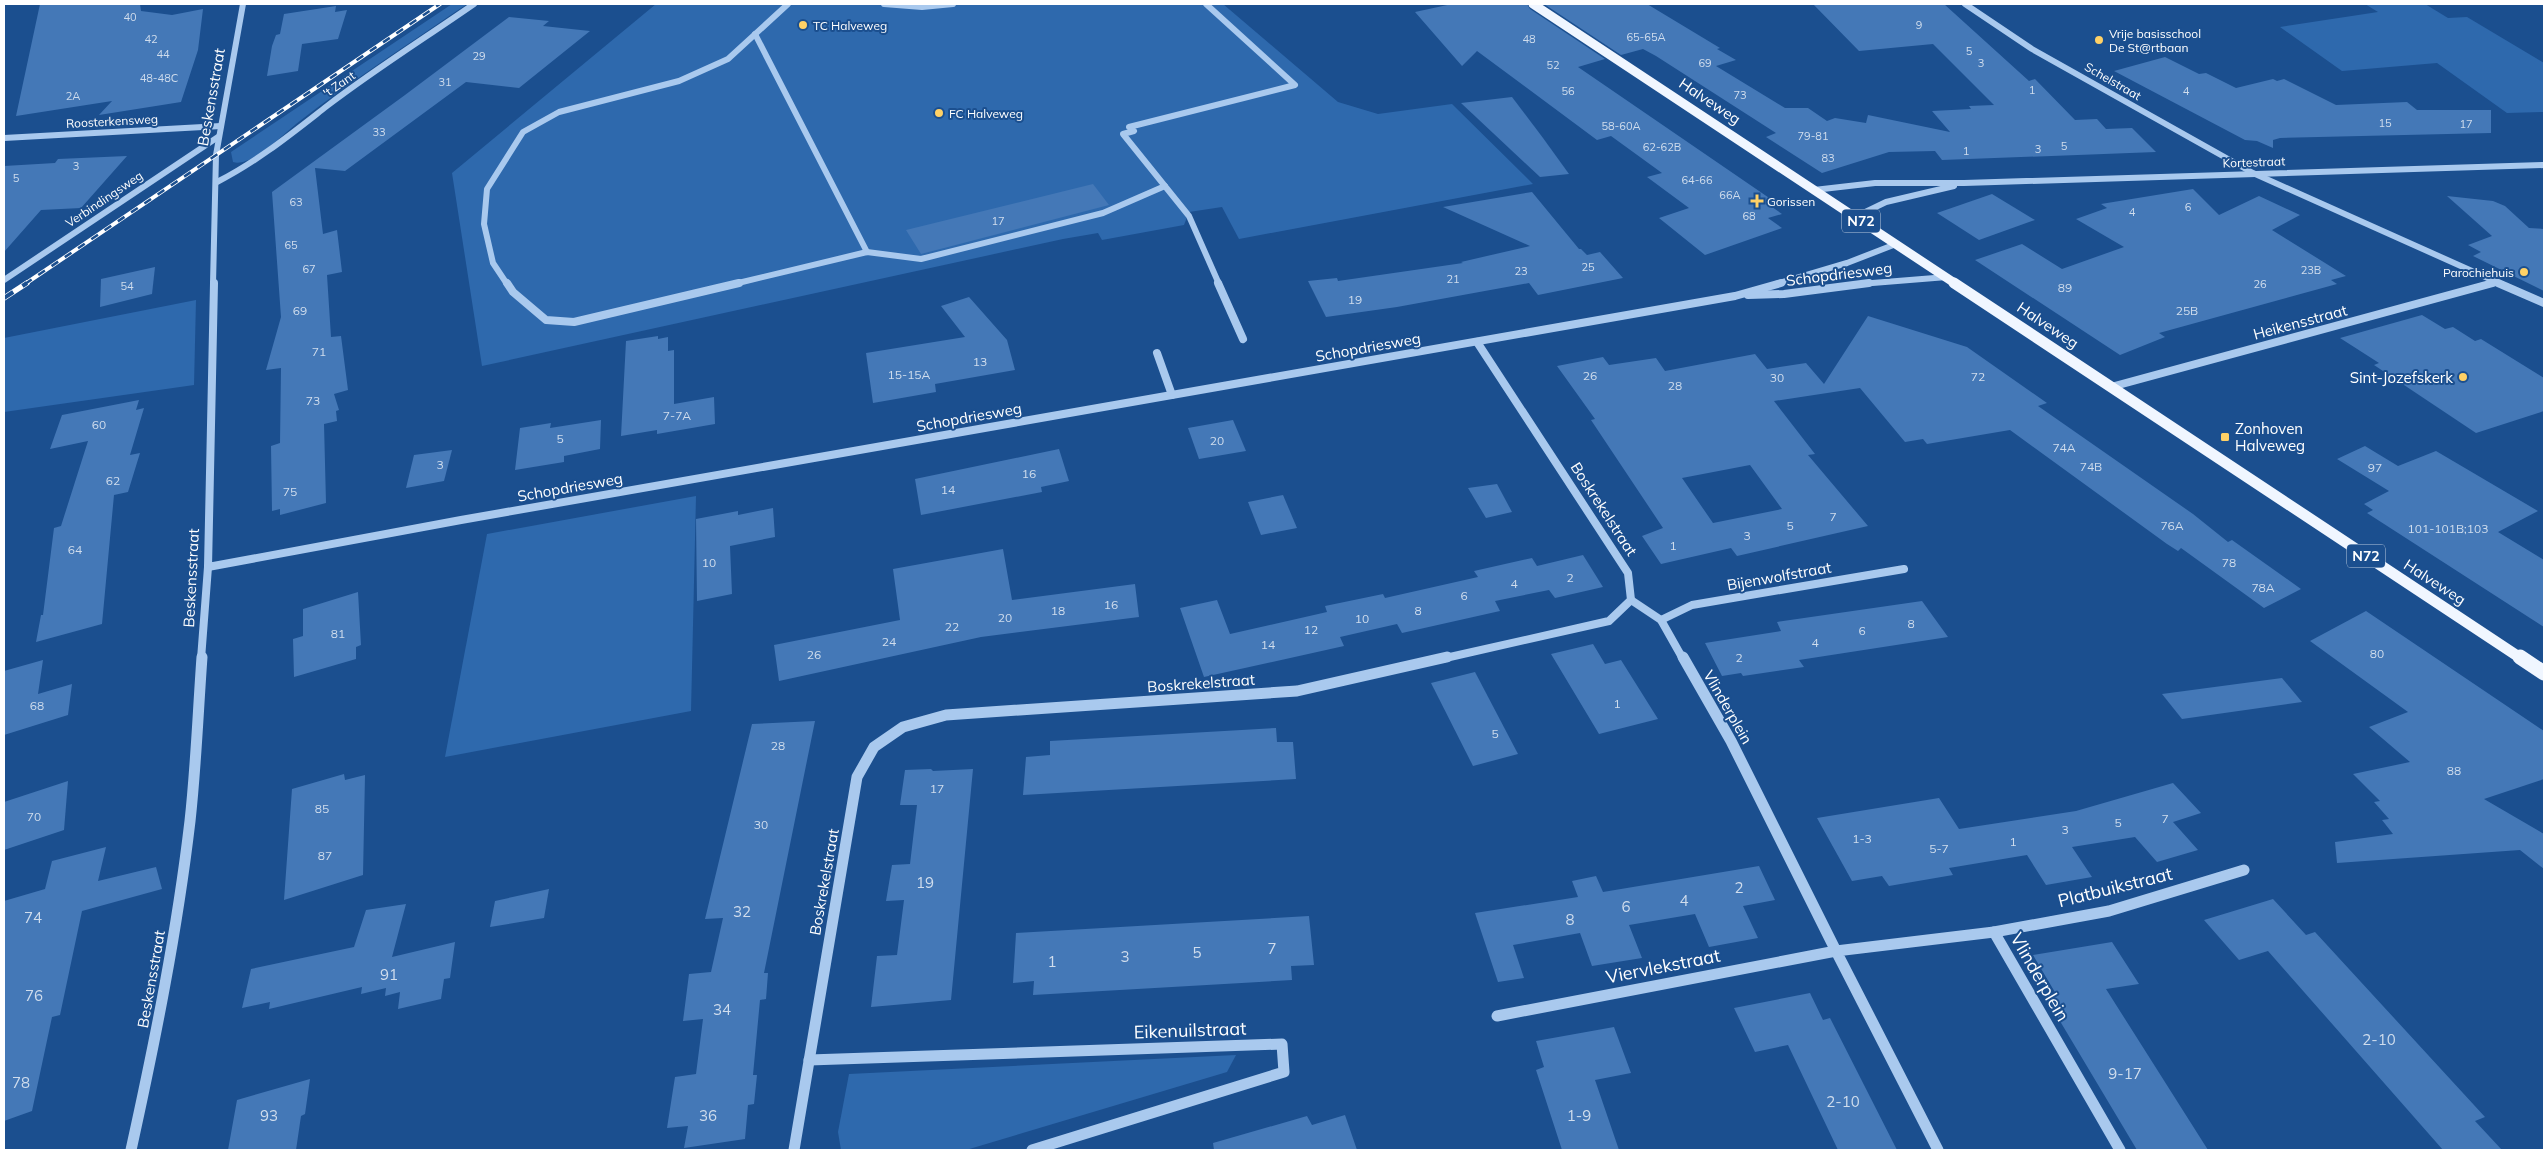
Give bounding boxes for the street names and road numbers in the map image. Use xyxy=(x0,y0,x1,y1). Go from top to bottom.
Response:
street label: Beskensstraat xyxy=(193,47,229,147)
street label: Schelstraat xyxy=(2082,59,2144,103)
street label: 't Zant xyxy=(320,68,358,100)
street label: Halveweg xyxy=(1676,74,1744,128)
street label: Roosterkensweg xyxy=(66,111,158,131)
street label: Kortestraat xyxy=(2222,153,2286,171)
street label: Verbindingsweg xyxy=(63,168,145,230)
road number: N72 xyxy=(1842,210,1880,232)
street label: Schopdriesweg xyxy=(1785,258,1893,290)
street label: Halveweg xyxy=(2014,298,2082,352)
street label: Heikensstraat xyxy=(2251,300,2349,344)
street label: Schopdriesweg xyxy=(1314,328,1422,366)
street label: Schopdriesweg xyxy=(915,398,1023,436)
street label: Boskrekelstraat xyxy=(1567,459,1641,559)
street label: Schopdriesweg xyxy=(516,468,624,506)
street label: Beskensstraat xyxy=(179,528,203,628)
road number: N72 xyxy=(2347,544,2385,568)
street label: Halveweg xyxy=(2400,555,2470,609)
street label: Bijenwolfstraat xyxy=(1725,557,1833,595)
street label: Vlinderplein xyxy=(1699,667,1757,747)
street label: Boskrekelstraat xyxy=(1146,670,1256,696)
street label: Boskrekelstraat xyxy=(805,827,843,937)
street label: Platbuikstraat xyxy=(2055,862,2175,912)
street label: Beskensstraat xyxy=(133,929,169,1029)
street label: Vlinderplein xyxy=(2005,929,2075,1025)
street label: Viervlekstraat xyxy=(1604,944,1722,988)
street label: Eikenuilstraat xyxy=(1133,1017,1247,1043)

